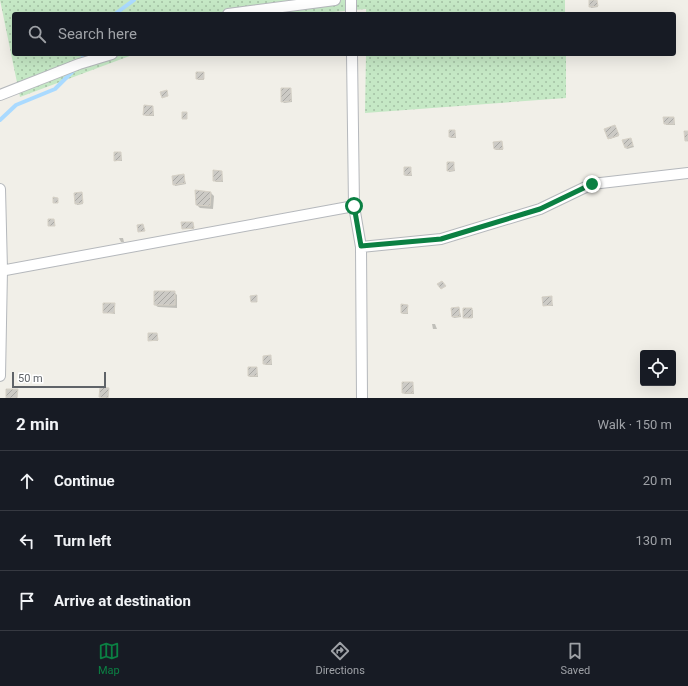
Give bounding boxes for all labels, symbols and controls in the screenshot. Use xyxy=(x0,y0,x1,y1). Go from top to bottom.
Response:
search box xyxy=(12,12,676,56)
icon: search xyxy=(26,23,48,45)
text: Search here xyxy=(58,25,137,43)
route end xyxy=(583,175,601,193)
route start xyxy=(345,197,363,215)
map controls xyxy=(640,350,676,386)
button: locate xyxy=(640,350,676,386)
scale bar xyxy=(12,370,106,389)
text: 50 m xyxy=(18,372,43,385)
text: 2 min xyxy=(16,414,59,434)
text: Walk · 150 m xyxy=(597,417,672,432)
icon: ahead xyxy=(16,470,38,492)
text: Continue xyxy=(54,472,115,490)
text: 20 m xyxy=(643,473,672,488)
icon: left xyxy=(16,530,38,552)
text: Turn left xyxy=(54,532,111,550)
text: 130 m xyxy=(635,533,672,548)
icon: arrive xyxy=(16,590,38,612)
text: Arrive at destination xyxy=(54,592,191,610)
tab: Map xyxy=(98,640,120,677)
tab: Directions xyxy=(315,640,365,677)
tab: Saved xyxy=(560,640,590,677)

